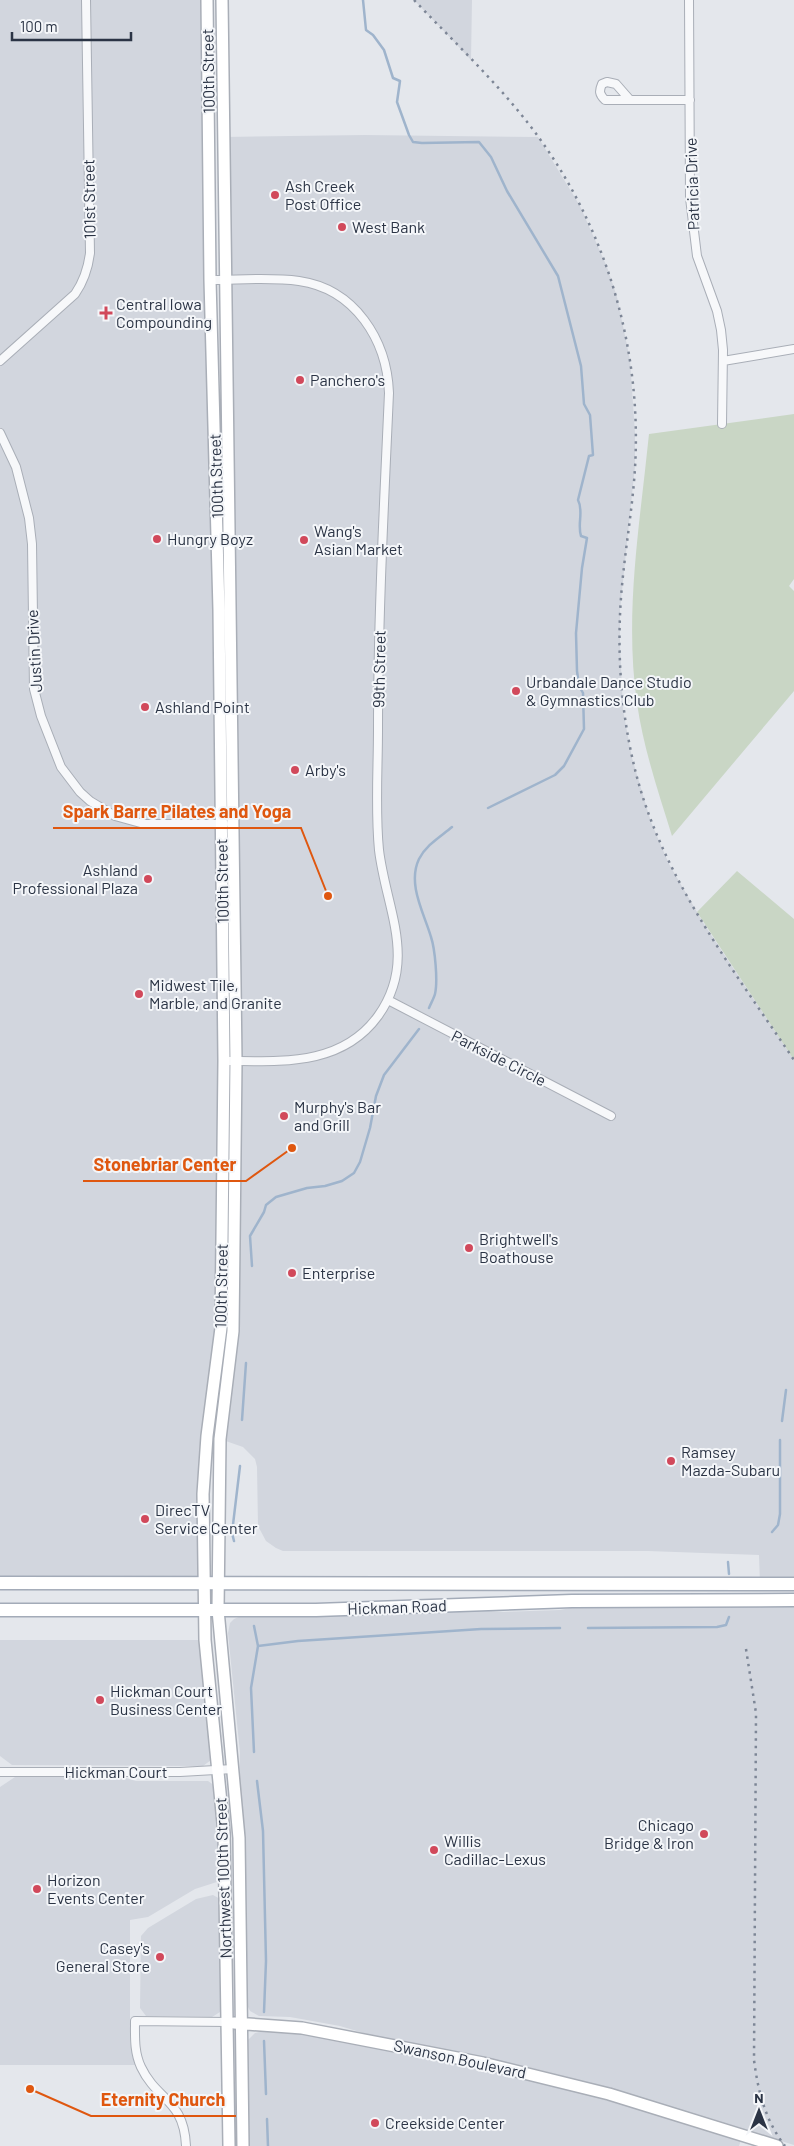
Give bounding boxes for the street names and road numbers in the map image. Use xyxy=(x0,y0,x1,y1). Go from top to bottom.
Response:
street label: 100th Street xyxy=(197,28,218,114)
street label: Patricia Drive xyxy=(680,137,703,231)
street label: 101st Street xyxy=(78,159,99,239)
street label: 100th Street xyxy=(205,433,226,519)
street label: Justin Drive xyxy=(22,609,45,693)
street label: 99th Street xyxy=(368,630,389,708)
street label: 100th Street xyxy=(211,838,232,924)
street label: Parkside Circle xyxy=(449,1026,550,1090)
street label: 100th Street xyxy=(210,1243,231,1329)
street label: Hickman Road xyxy=(347,1595,447,1618)
street label: Hickman Court xyxy=(65,1762,167,1781)
street label: Northwest 100th Street xyxy=(210,1797,235,1959)
street label: Swanson Boulevard xyxy=(392,2035,528,2082)

